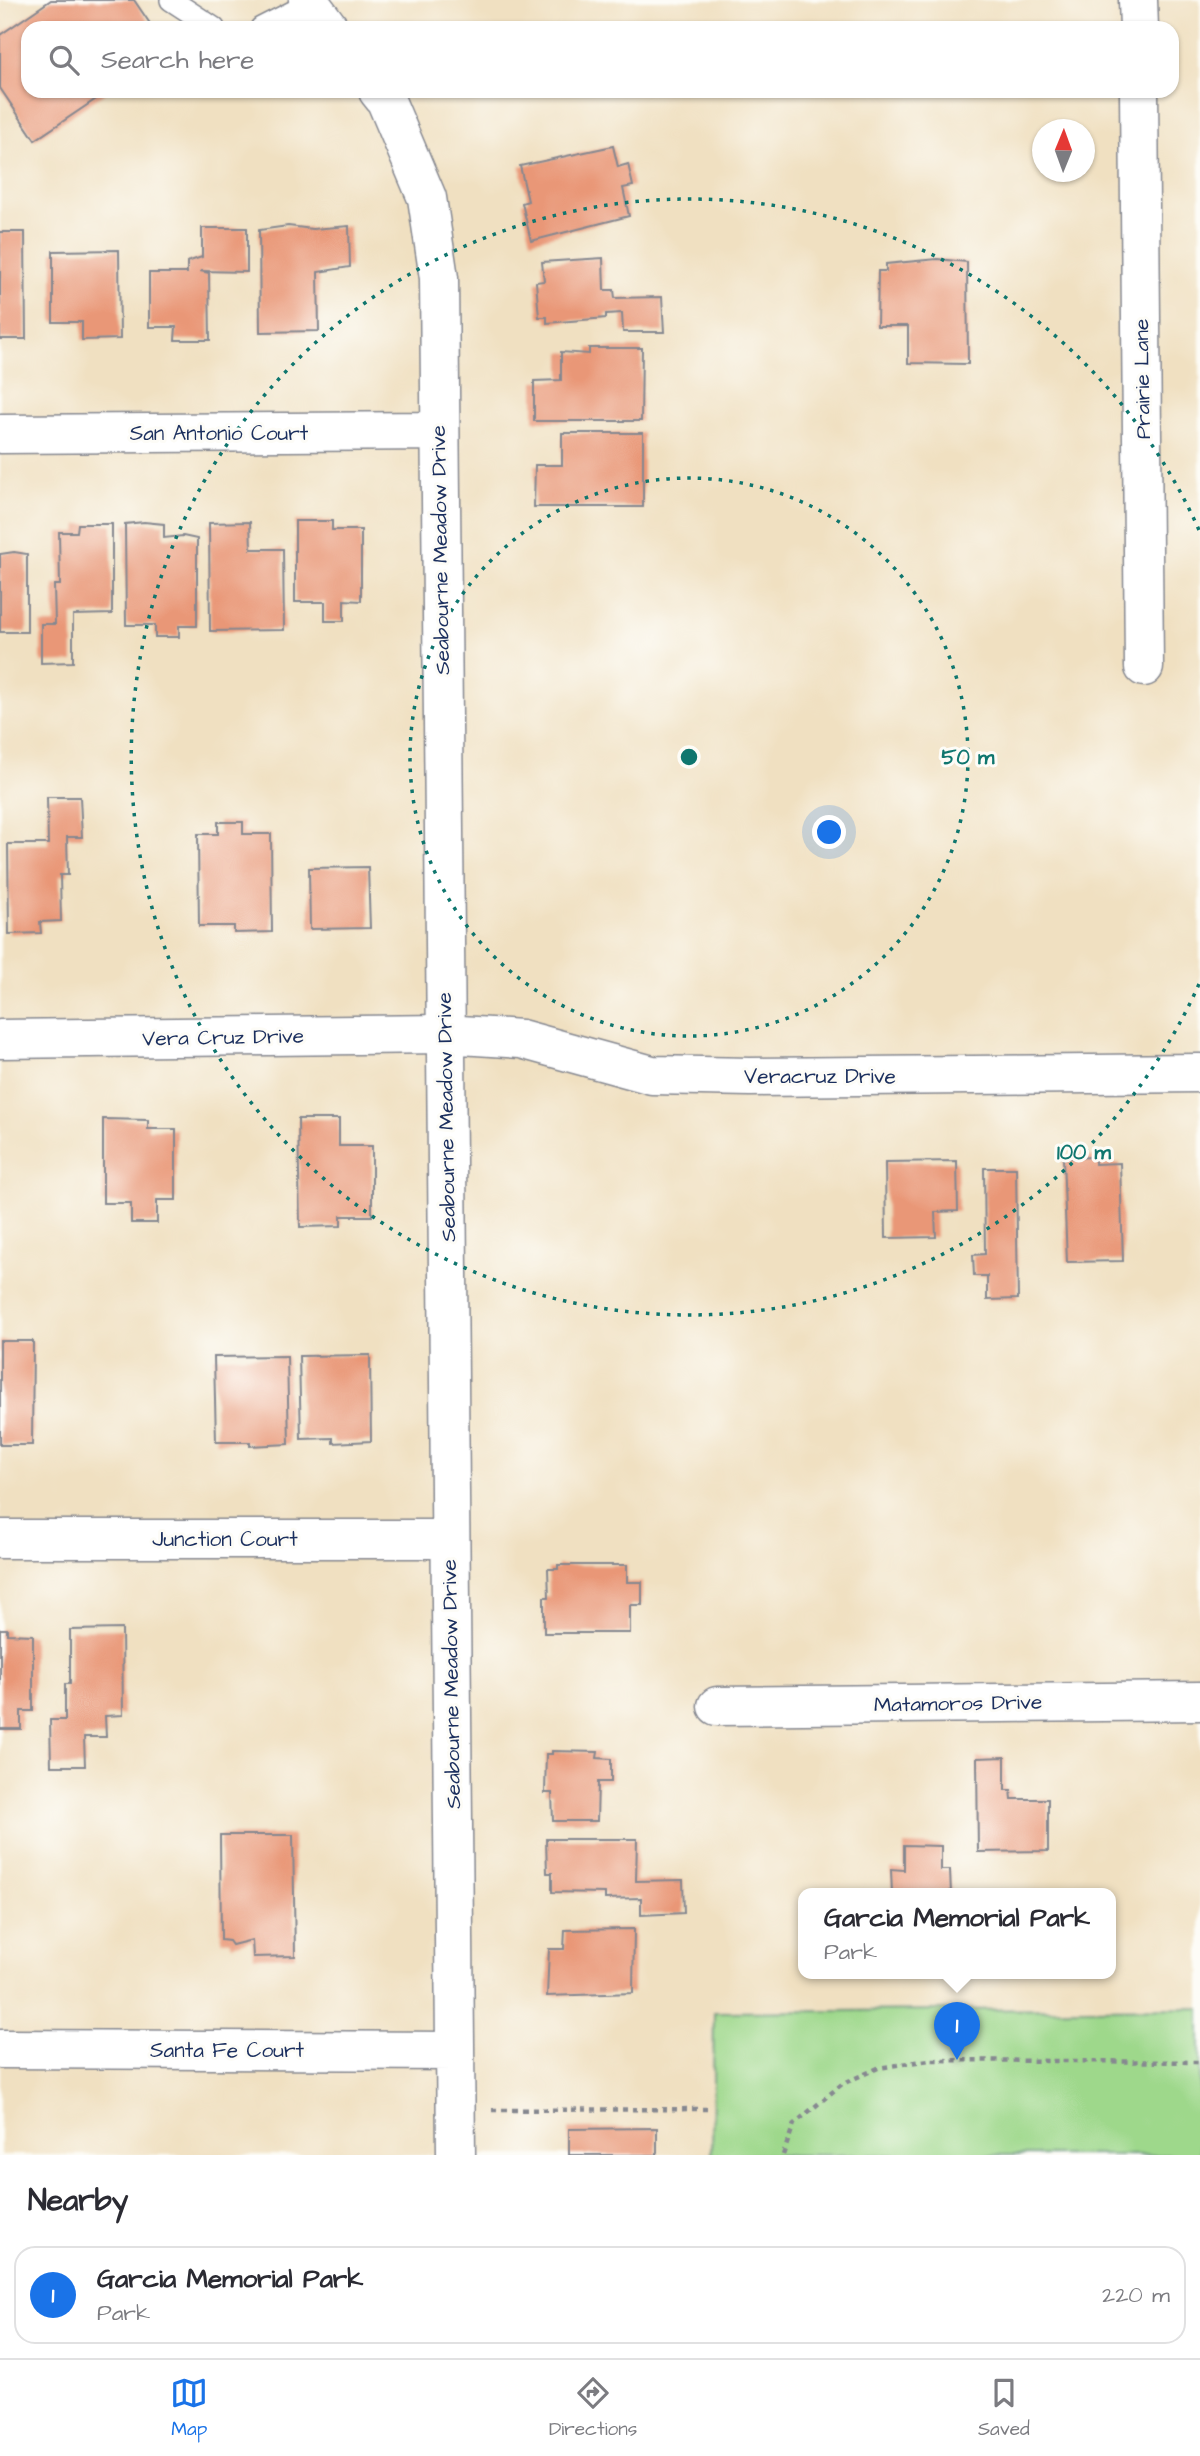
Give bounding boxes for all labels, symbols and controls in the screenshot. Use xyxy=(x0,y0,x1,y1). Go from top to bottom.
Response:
search box xyxy=(21,21,1179,98)
icon: search xyxy=(45,41,83,79)
text: Search here xyxy=(101,42,254,78)
north arrow xyxy=(1032,119,1095,182)
street label: Prairie Lane xyxy=(1127,319,1158,439)
street label: San Antonio Court xyxy=(130,419,309,448)
street label: Seabourne Meadow Drive xyxy=(424,425,457,675)
text: 50 m xyxy=(942,743,995,772)
centre of rings xyxy=(677,745,701,769)
your location xyxy=(812,815,846,849)
street label: Seabourne Meadow Drive xyxy=(430,992,463,1242)
street label: Vera Cruz Drive xyxy=(142,1022,304,1053)
street label: Veracruz Drive xyxy=(744,1062,896,1091)
text: 100 m xyxy=(1057,1138,1112,1167)
street label: Junction Court xyxy=(152,1525,298,1554)
street label: Seabourne Meadow Drive xyxy=(435,1559,468,1809)
street label: Matamoros Drive xyxy=(874,1688,1042,1719)
popup xyxy=(798,1888,1116,1979)
text: Garcia Memorial Park xyxy=(824,1900,1090,1936)
text: Park xyxy=(824,1936,877,1968)
pin: 1 xyxy=(934,2002,980,2060)
street label: Santa Fe Court xyxy=(150,2036,305,2065)
text: Nearby xyxy=(28,2180,128,2222)
text: Garcia Memorial Park xyxy=(97,2261,363,2297)
text: 1 xyxy=(52,2279,54,2311)
text: 220 m xyxy=(1102,2279,1170,2311)
text: Park xyxy=(97,2297,150,2329)
tab: Map xyxy=(170,2374,208,2443)
tab: Directions xyxy=(549,2374,637,2443)
tab: Saved xyxy=(978,2374,1030,2443)

